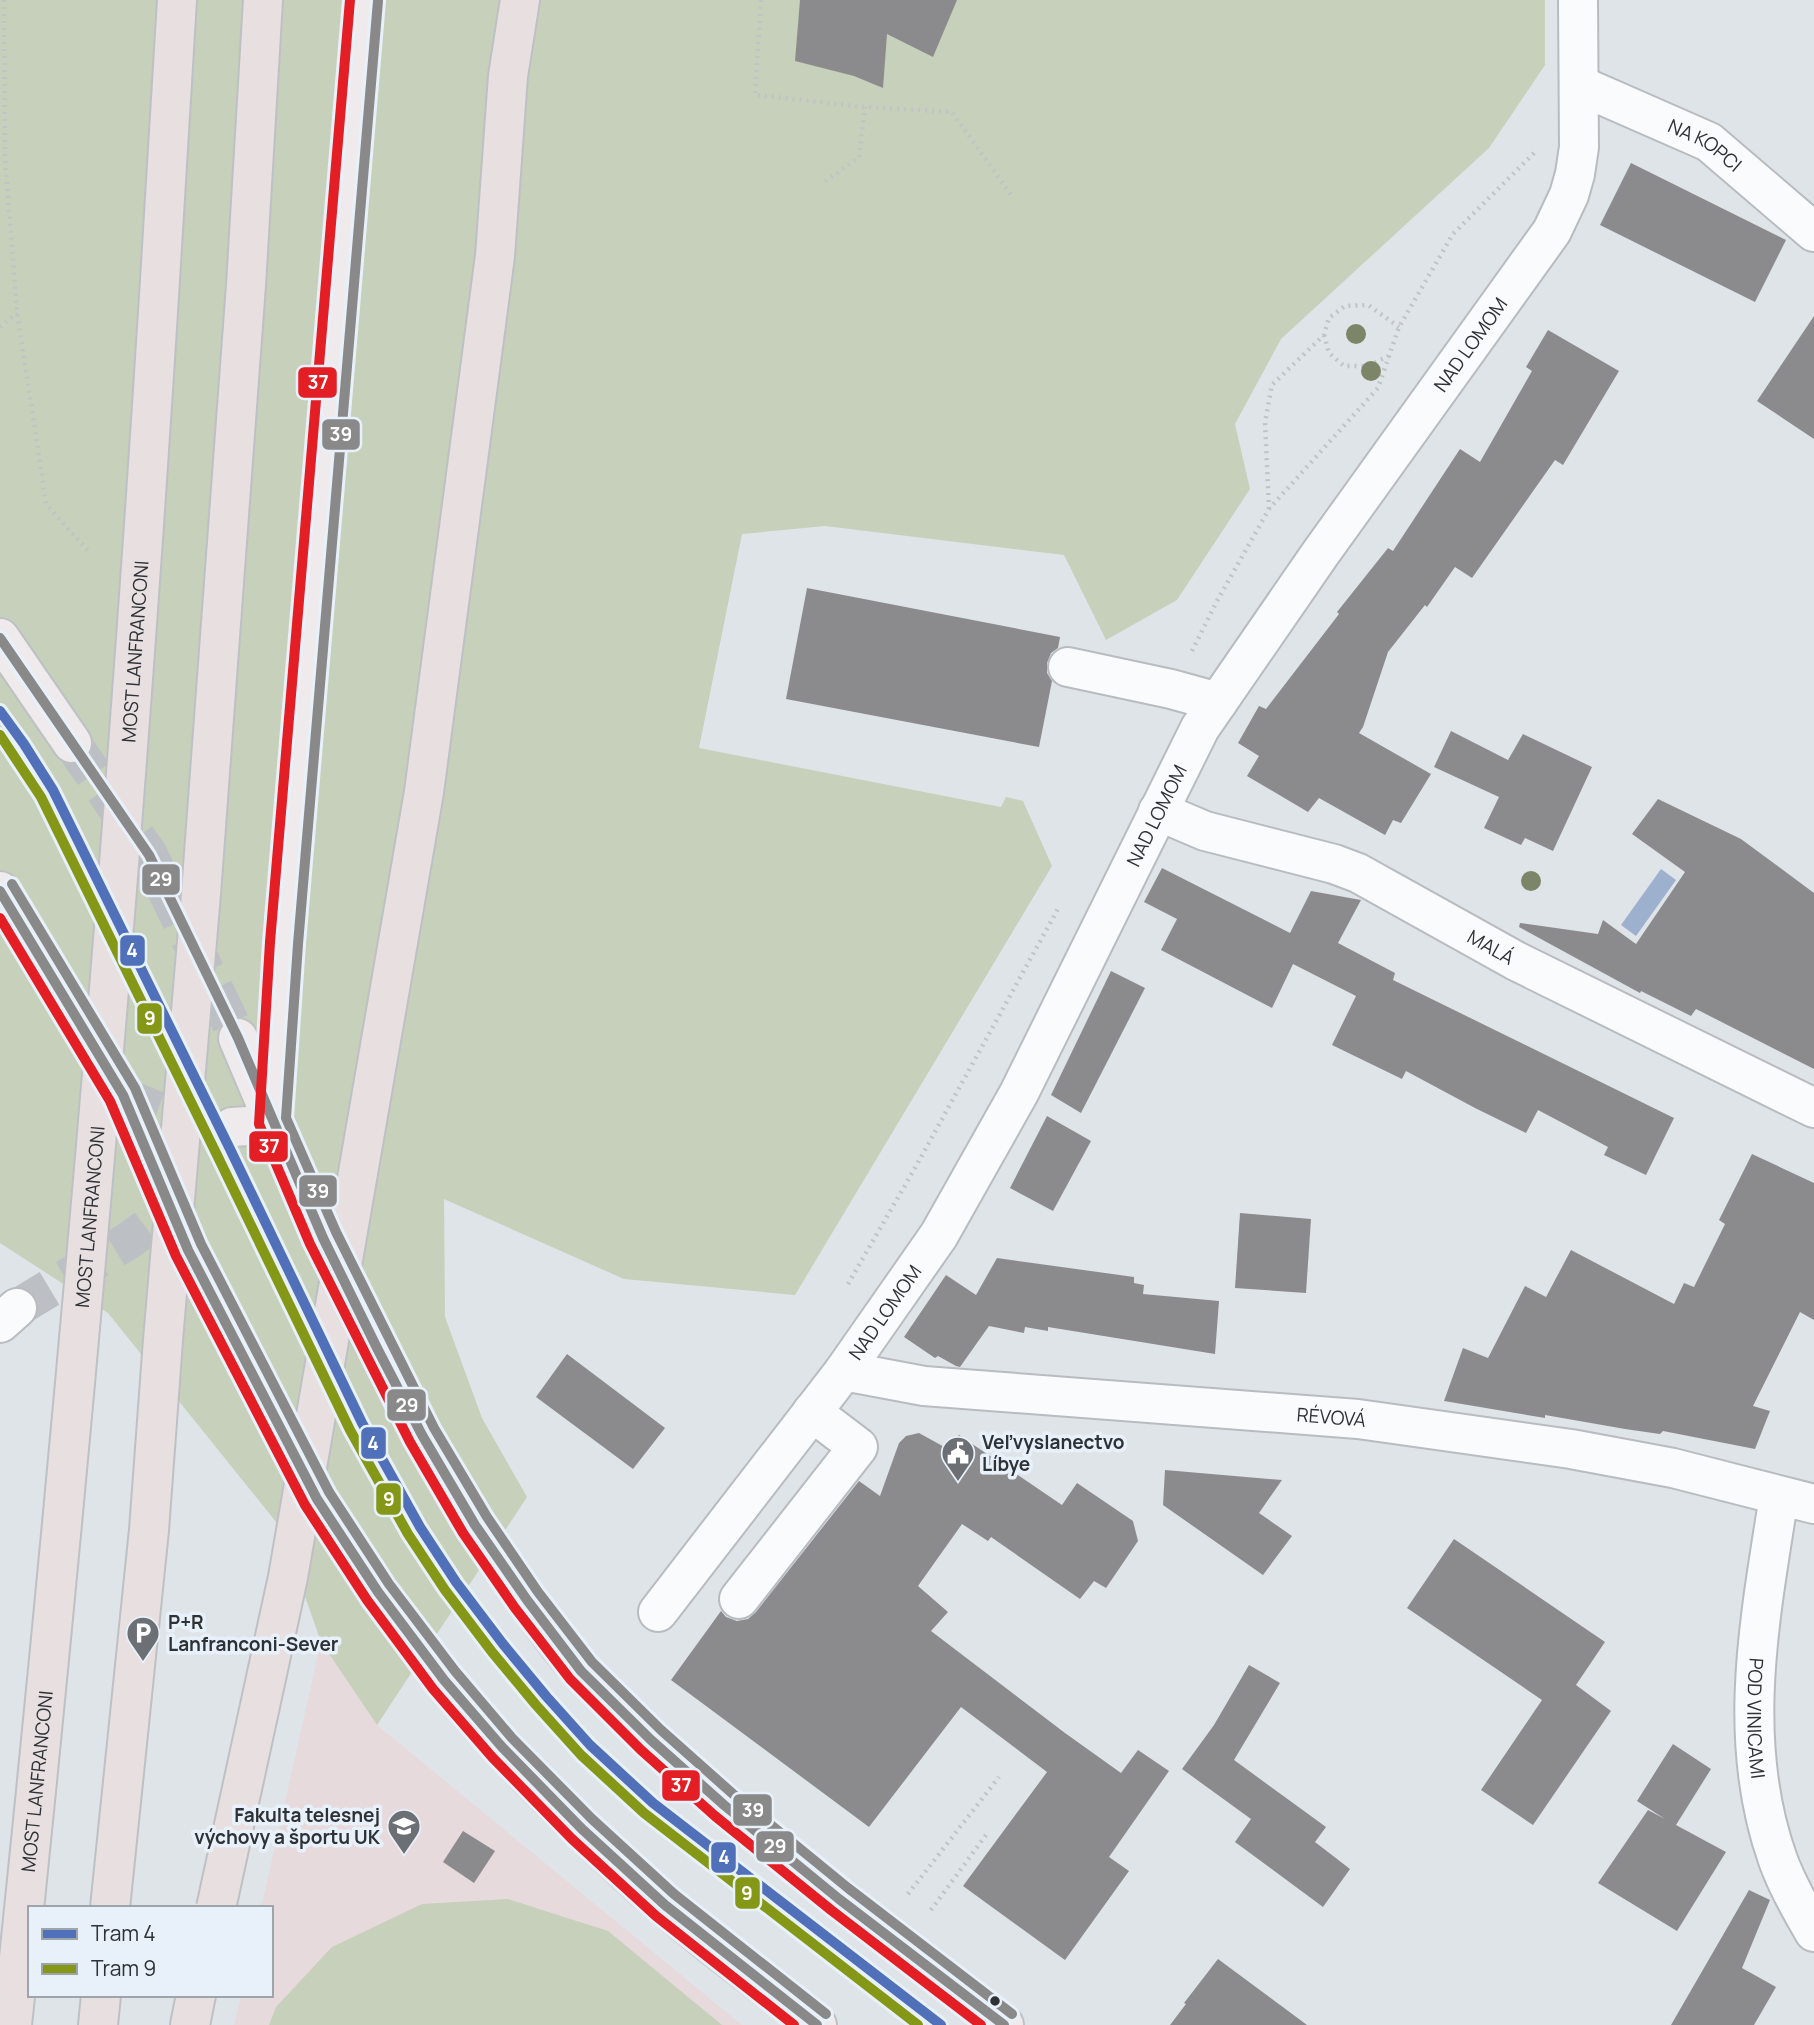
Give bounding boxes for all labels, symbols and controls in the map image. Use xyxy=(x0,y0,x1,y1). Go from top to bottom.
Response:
street label: NA KOPCI xyxy=(1664,113,1747,178)
street label: NAD LOMOM xyxy=(1428,292,1513,397)
line badge: 37 xyxy=(297,366,338,399)
text: 37 xyxy=(307,369,329,395)
line badge: 39 xyxy=(321,418,361,451)
text: 39 xyxy=(330,421,352,447)
street label: MOST LANFRANCONI xyxy=(115,560,154,743)
street label: NAD LOMOM xyxy=(1120,760,1193,871)
line badge: 29 xyxy=(141,863,181,896)
text: 29 xyxy=(149,866,173,892)
street label: MALÁ xyxy=(1463,924,1519,970)
line badge: 4 xyxy=(119,934,146,967)
text: 4 xyxy=(126,937,138,963)
line badge: 9 xyxy=(136,1002,163,1035)
text: 9 xyxy=(144,1005,156,1031)
street label: MOST LANFRANCONI xyxy=(69,1125,111,1309)
line badge: 37 xyxy=(248,1130,289,1163)
text: 37 xyxy=(258,1133,280,1159)
line badge: 39 xyxy=(298,1174,338,1208)
text: 39 xyxy=(307,1178,329,1204)
street label: NAD LOMOM xyxy=(843,1260,927,1365)
line badge: 29 xyxy=(386,1388,427,1422)
text: 29 xyxy=(395,1392,419,1418)
street label: RÉVOVÁ xyxy=(1296,1401,1368,1433)
line badge: 4 xyxy=(360,1426,387,1460)
place label: Veľvyslanectvo Líbye xyxy=(982,1429,1125,1477)
text: 4 xyxy=(367,1430,379,1456)
public building icon: Veľvyslanectvo Líbye xyxy=(939,1434,977,1483)
line badge: 9 xyxy=(375,1482,402,1516)
text: 9 xyxy=(383,1486,395,1512)
place label: P+R Lanfranconi-Sever xyxy=(168,1609,339,1657)
parking icon: P+R Lanfranconi-Sever xyxy=(124,1614,162,1663)
street label: POD VINICAMI xyxy=(1741,1657,1771,1780)
street label: MOST LANFRANCONI xyxy=(15,1689,59,1873)
line badge: 37 xyxy=(661,1769,701,1802)
text: 37 xyxy=(670,1772,692,1798)
line badge: 39 xyxy=(732,1793,773,1827)
text: 39 xyxy=(742,1797,764,1823)
place label: Fakulta telesnej výchovy a športu UK xyxy=(194,1802,381,1850)
school or university icon: Fakulta telesnej výchovy a športu UK xyxy=(385,1807,423,1856)
line badge: 29 xyxy=(755,1830,795,1863)
text: 29 xyxy=(763,1833,787,1859)
line badge: 4 xyxy=(710,1841,737,1874)
text: 4 xyxy=(718,1844,730,1870)
line badge: 9 xyxy=(734,1876,761,1910)
text: 9 xyxy=(741,1880,753,1906)
legend xyxy=(28,1906,273,1997)
text: Tram 4 xyxy=(91,1919,156,1947)
text: Tram 9 xyxy=(91,1954,156,1982)
unlabelled marker xyxy=(988,1994,1002,2008)

